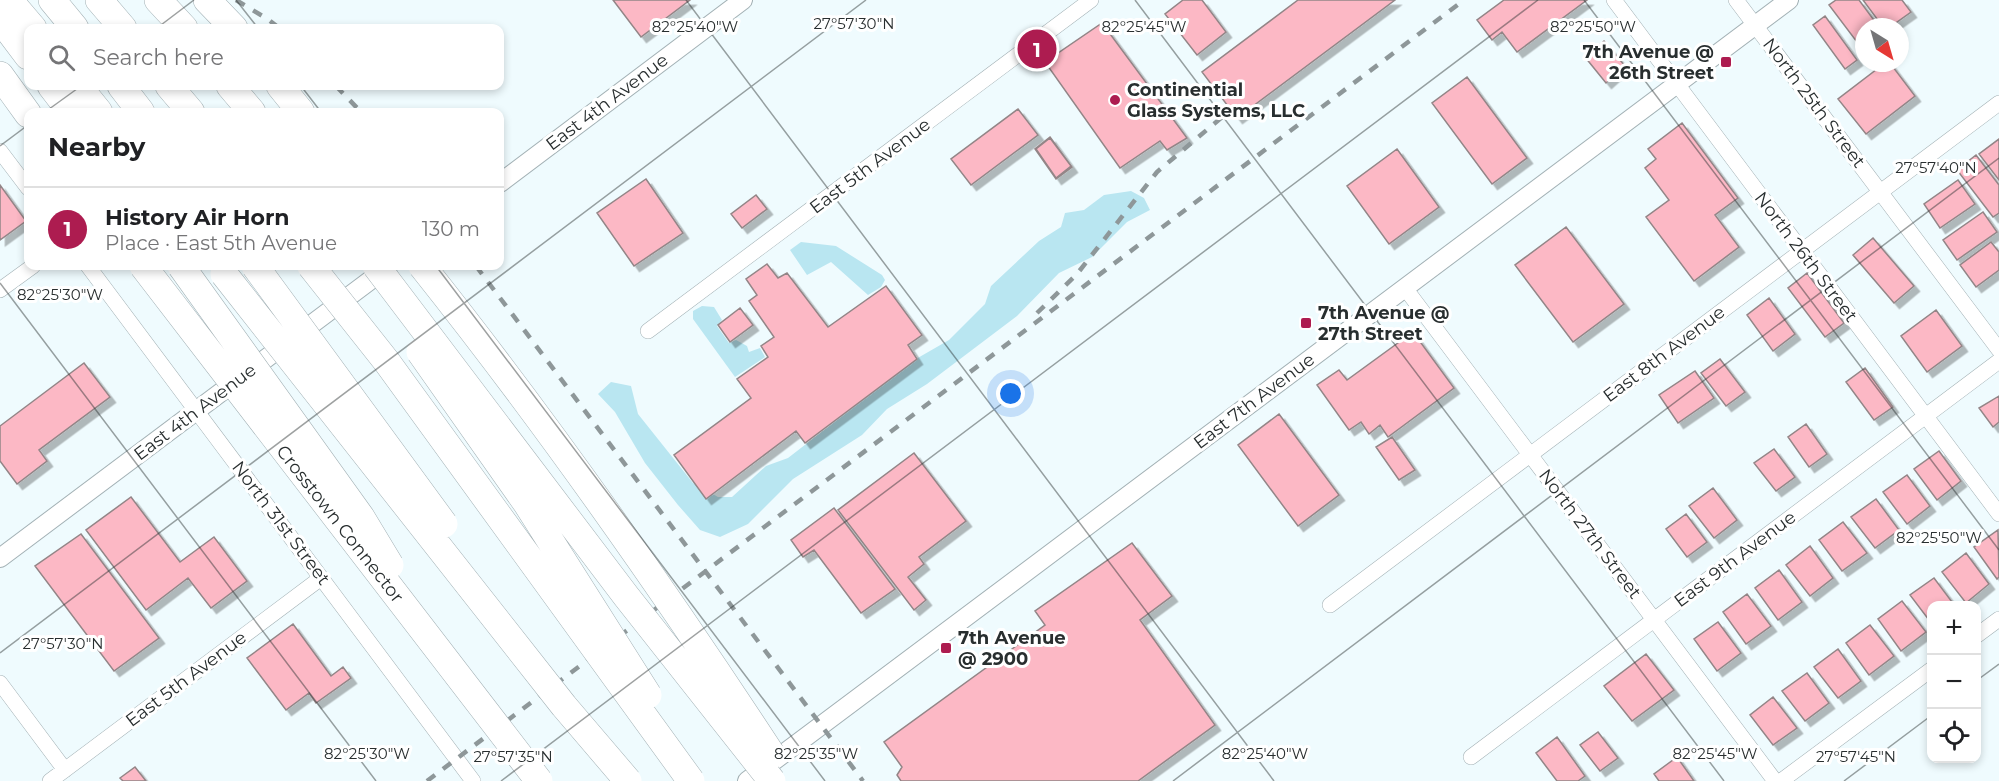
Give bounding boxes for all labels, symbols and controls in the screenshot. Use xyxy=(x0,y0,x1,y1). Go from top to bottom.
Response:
text: 27°57'30"N xyxy=(814,14,894,33)
text: 82°25'40"W xyxy=(652,17,739,36)
text: 82°25'45"W xyxy=(1102,17,1187,36)
text: 82°25'50"W xyxy=(1550,17,1636,36)
north arrow xyxy=(1855,18,1909,72)
search box xyxy=(24,24,504,90)
pin: 1 xyxy=(1018,26,1056,72)
street label: North 25th Street xyxy=(1758,34,1870,172)
icon: search xyxy=(45,41,78,74)
place label: 7th Avenue @ 26th Street xyxy=(1583,41,1714,84)
text: Search here xyxy=(93,44,224,71)
street label: East 4th Avenue xyxy=(542,49,673,155)
marker: 7th Avenue @ 26th Street xyxy=(1719,55,1733,69)
place label: Continential Glass Systems, LLC xyxy=(1127,79,1305,122)
marker: Continential Glass Systems, LLC xyxy=(1108,93,1122,107)
street label: East 5th Avenue xyxy=(805,113,935,219)
text: Nearby xyxy=(48,131,145,163)
text: 27°57'40"N xyxy=(1895,158,1977,177)
street label: North 26th Street xyxy=(1750,188,1862,326)
text: History Air Horn xyxy=(105,204,290,231)
text: 1 xyxy=(64,217,71,241)
text: 130 m xyxy=(422,217,480,241)
text: Place · East 5th Avenue xyxy=(105,231,337,255)
text: 82°25'30"W xyxy=(17,285,103,304)
street label: East 8th Avenue xyxy=(1599,301,1729,407)
place label: 7th Avenue @ 27th Street xyxy=(1318,302,1449,345)
marker: 7th Avenue @ 27th Street xyxy=(1299,316,1313,330)
street label: East 7th Avenue xyxy=(1189,348,1319,454)
street label: East 4th Avenue xyxy=(130,359,261,465)
your location xyxy=(996,379,1025,408)
street label: Crosstown Connector xyxy=(272,441,408,607)
street label: North 31st Street xyxy=(227,457,335,589)
street label: North 27th Street xyxy=(1534,465,1646,603)
street label: East 9th Avenue xyxy=(1670,506,1800,612)
text: 82°25'50"W xyxy=(1896,528,1982,547)
map controls xyxy=(1927,601,1981,763)
button: + xyxy=(1927,601,1981,655)
street label: East 5th Avenue xyxy=(121,626,251,732)
place label: 7th Avenue @ 2900 xyxy=(958,627,1066,670)
text: 27°57'30"N xyxy=(23,634,103,653)
marker: 7th Avenue @ 2900 xyxy=(939,641,953,655)
button: − xyxy=(1927,655,1981,709)
button: locate xyxy=(1927,709,1981,763)
text: 82°25'30"W xyxy=(324,744,410,763)
text: 82°25'35"W xyxy=(774,744,858,763)
text: 82°25'40"W xyxy=(1222,744,1309,763)
text: 82°25'45"W xyxy=(1673,744,1758,763)
text: 27°57'35"N xyxy=(473,747,553,766)
text: 27°57'45"N xyxy=(1816,747,1896,766)

